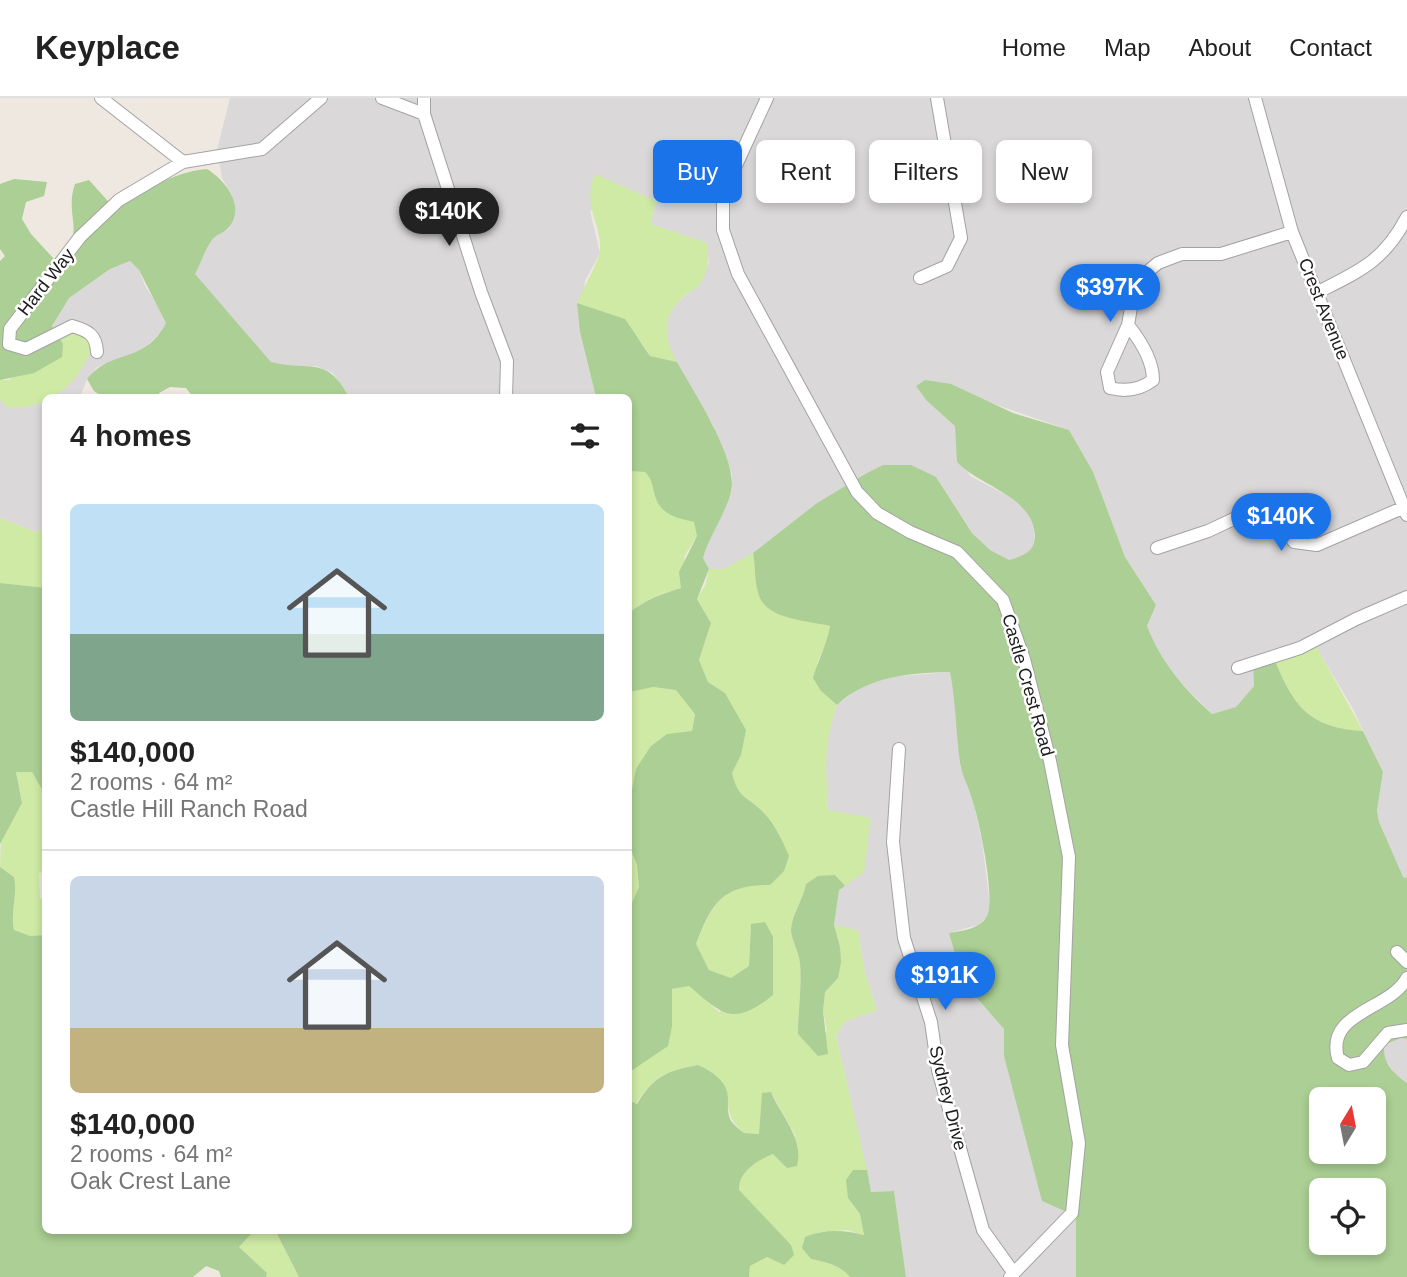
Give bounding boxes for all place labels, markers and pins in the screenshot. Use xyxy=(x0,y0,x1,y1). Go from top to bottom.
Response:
pin: $140K xyxy=(400,188,498,248)
pin: $397K xyxy=(1061,264,1159,324)
pin: $140K xyxy=(1232,494,1330,553)
pin: $191K xyxy=(896,953,994,1012)

